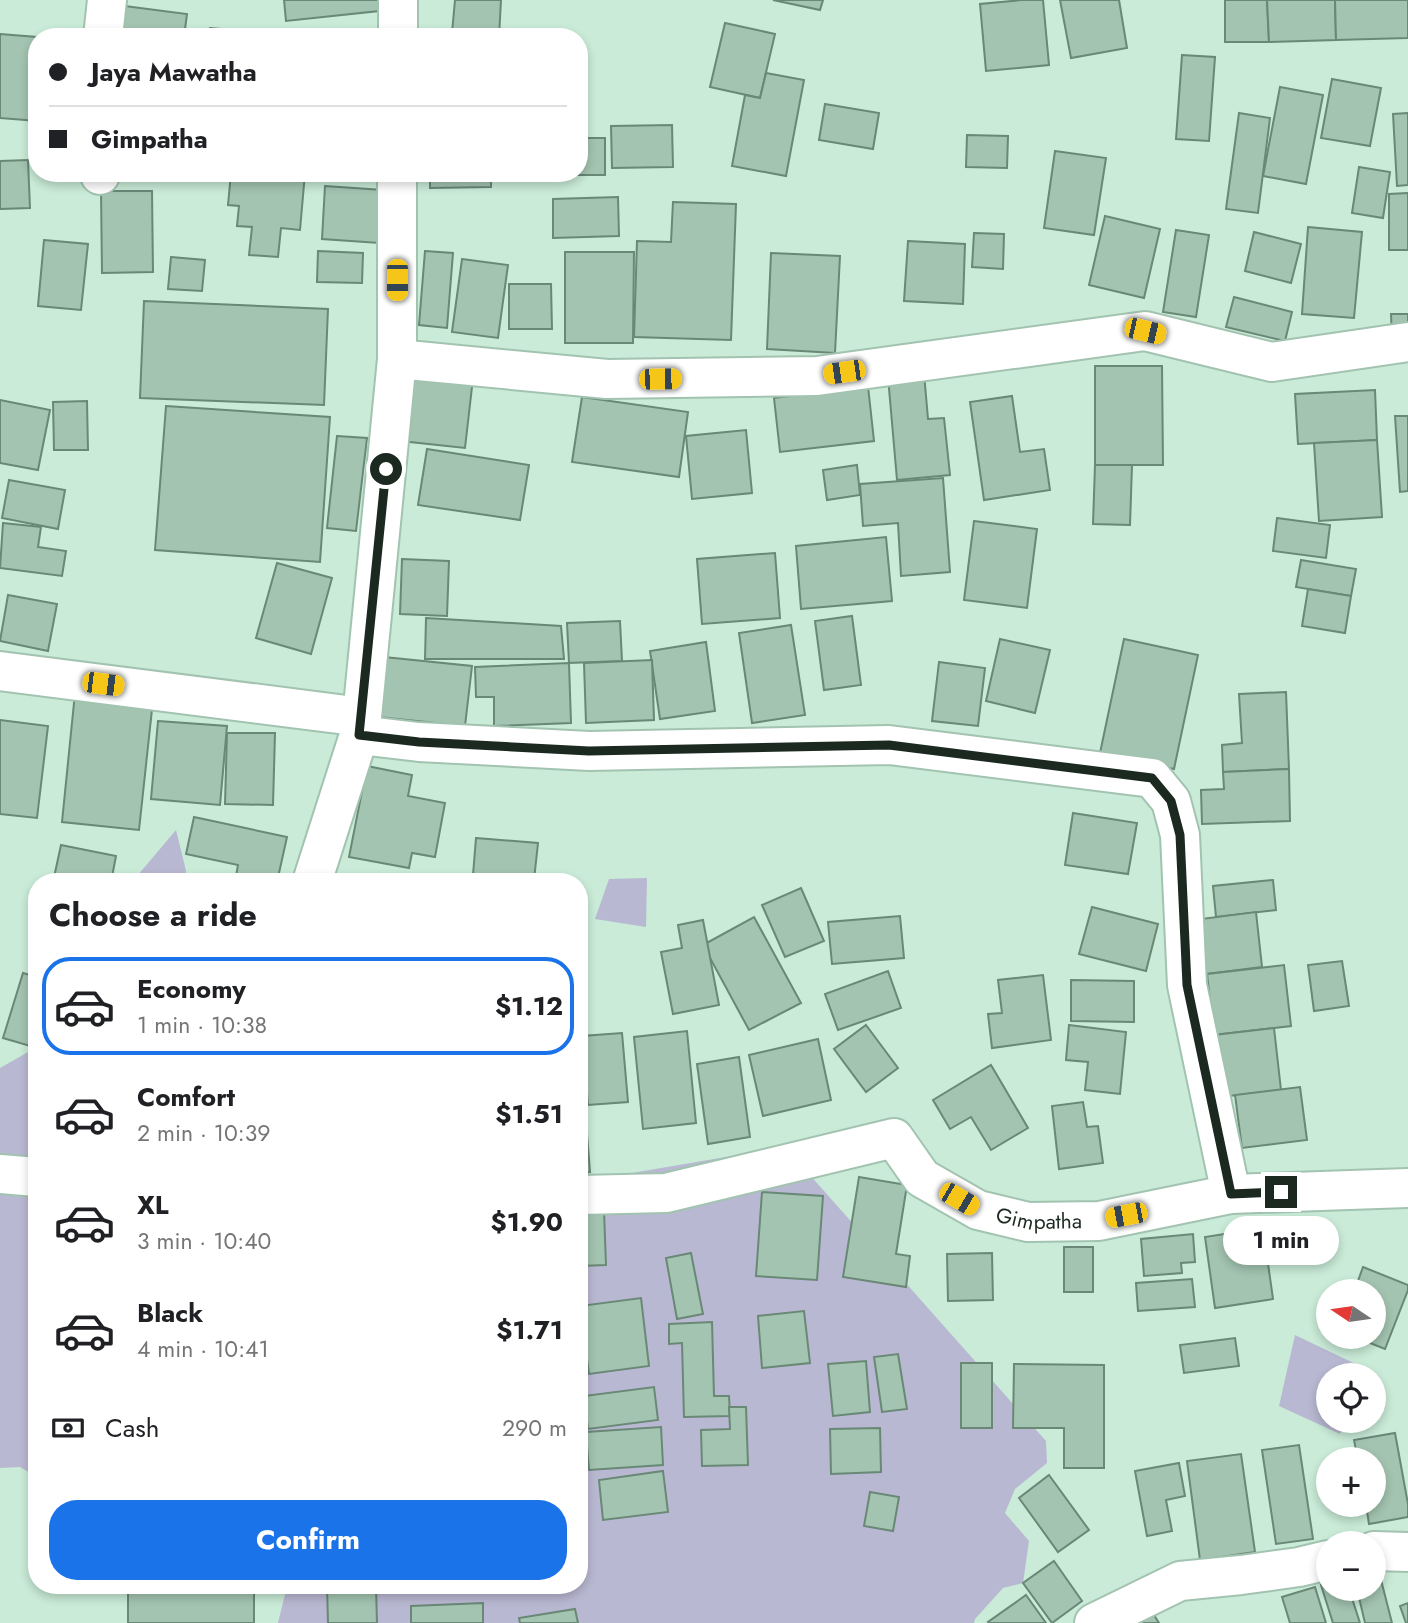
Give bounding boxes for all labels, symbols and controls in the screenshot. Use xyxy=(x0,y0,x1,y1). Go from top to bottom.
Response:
text: Jaya Mawatha xyxy=(91,53,257,91)
text: Gimpatha xyxy=(91,120,208,158)
car xyxy=(387,259,408,301)
car xyxy=(1123,316,1168,346)
car xyxy=(822,359,867,385)
car xyxy=(639,368,682,390)
route start xyxy=(370,453,402,485)
car xyxy=(81,671,126,697)
text: Choose a ride xyxy=(49,892,257,938)
text: Economy xyxy=(137,970,246,1008)
icon: car xyxy=(53,975,116,1038)
text: $1.12 xyxy=(495,987,563,1025)
text: 1 min · 10:38 xyxy=(137,1008,267,1042)
text: Comfort xyxy=(137,1078,235,1116)
icon: car xyxy=(53,1083,116,1146)
text: $1.51 xyxy=(495,1095,563,1133)
text: 2 min · 10:39 xyxy=(137,1116,271,1150)
route end xyxy=(1265,1176,1297,1208)
car xyxy=(936,1179,983,1219)
text: XL xyxy=(137,1186,169,1224)
icon: car xyxy=(53,1191,116,1254)
street label: Gimpatha xyxy=(993,1200,1082,1238)
car xyxy=(1104,1201,1149,1229)
text: $1.90 xyxy=(491,1203,563,1241)
callout: 1 min xyxy=(1223,1216,1339,1266)
text: 1 min xyxy=(1252,1223,1310,1257)
text: 3 min · 10:40 xyxy=(137,1224,271,1258)
north arrow xyxy=(1316,1279,1386,1349)
map controls xyxy=(1316,1279,1386,1601)
text: Black xyxy=(137,1294,203,1332)
icon: car xyxy=(53,1299,116,1362)
text: $1.71 xyxy=(496,1311,563,1349)
text: 4 min · 10:41 xyxy=(137,1332,269,1366)
button: locate xyxy=(1316,1363,1386,1433)
icon: cash xyxy=(49,1409,87,1447)
text: Cash xyxy=(105,1409,159,1447)
text: 290 m xyxy=(502,1411,567,1445)
button: + xyxy=(1316,1447,1386,1517)
button: Confirm xyxy=(49,1500,567,1580)
button: − xyxy=(1316,1531,1386,1601)

